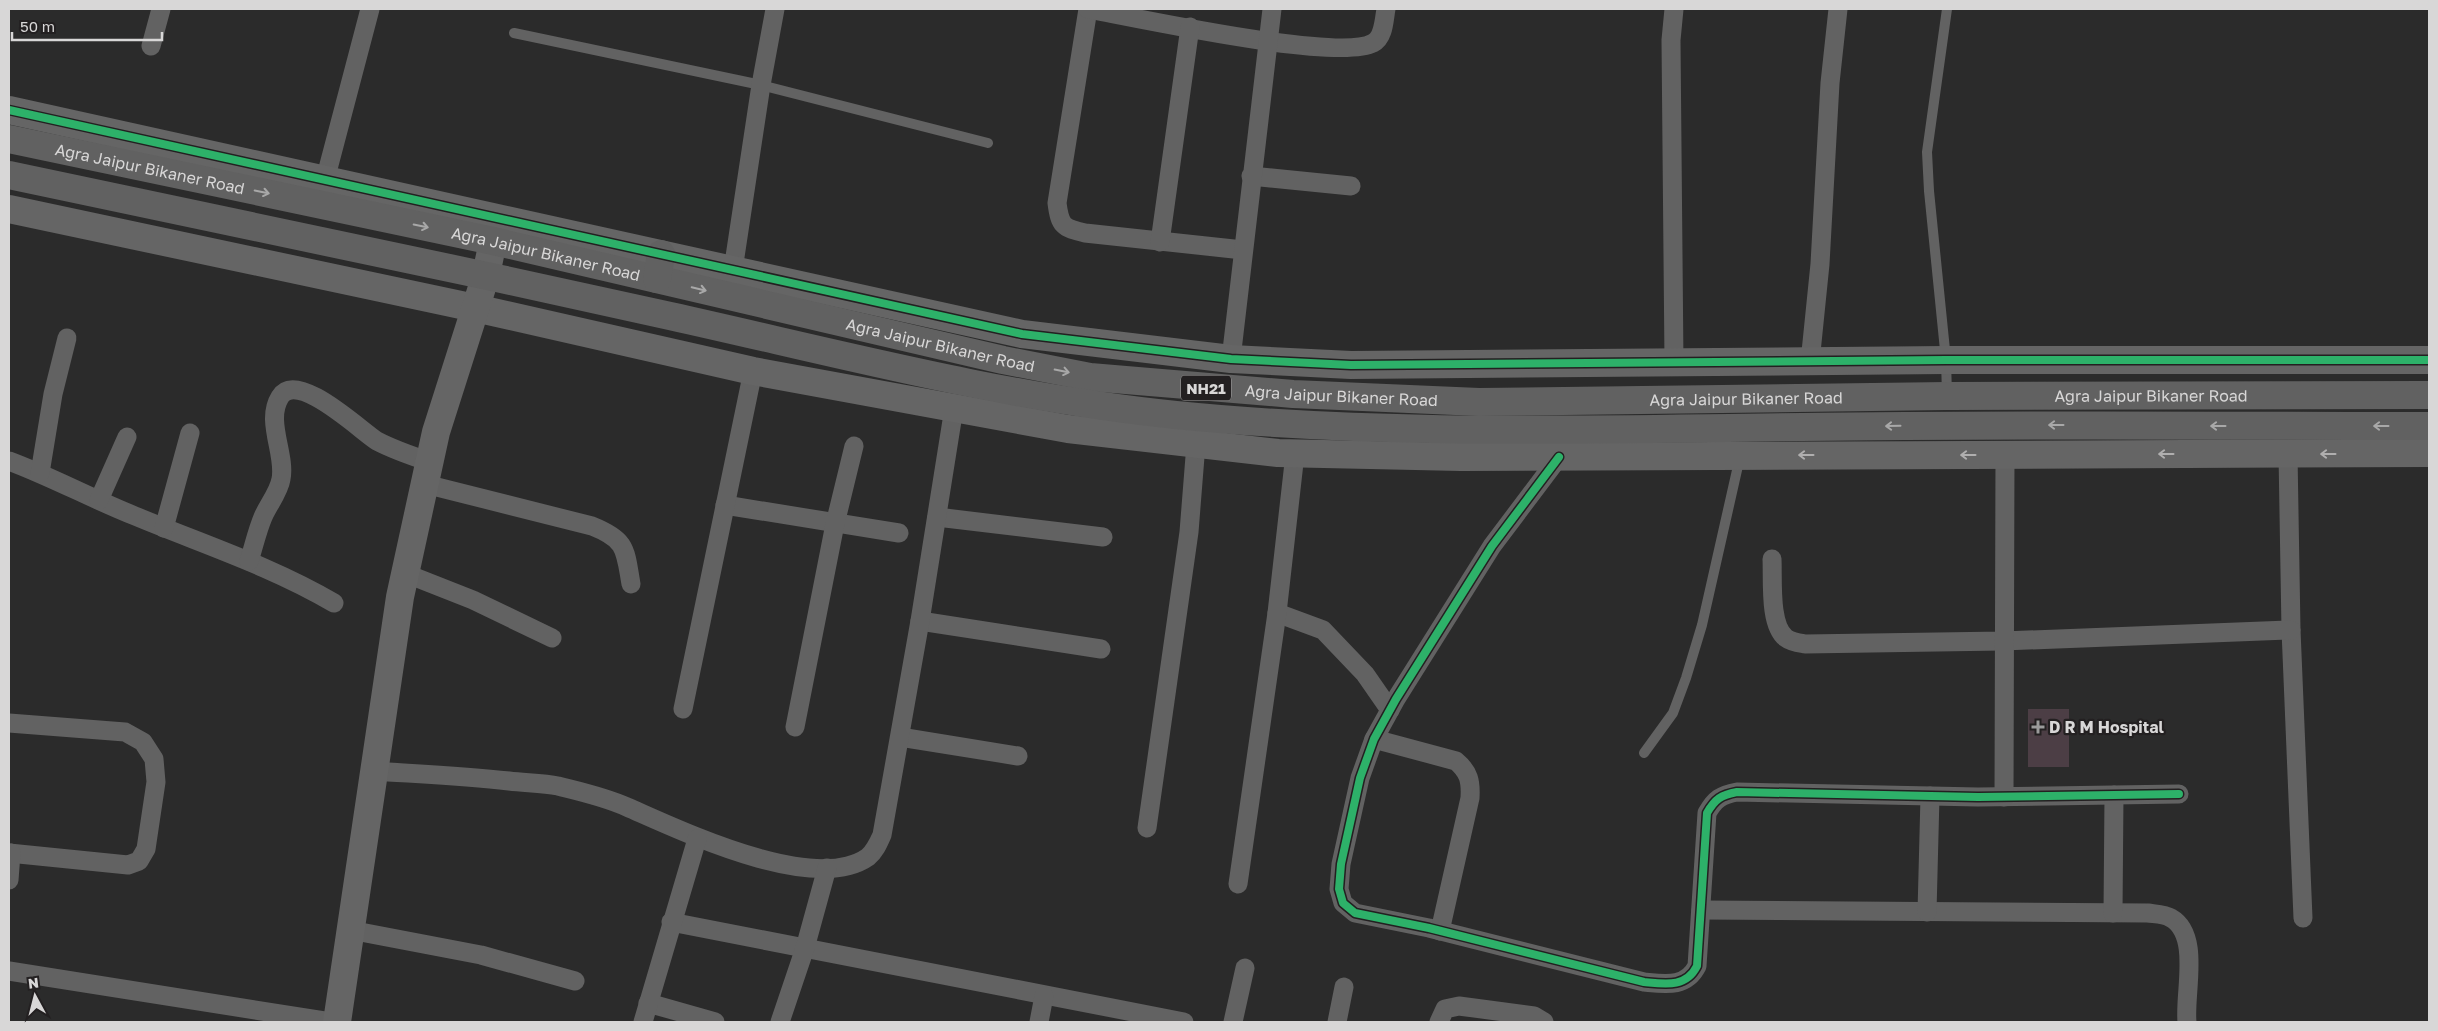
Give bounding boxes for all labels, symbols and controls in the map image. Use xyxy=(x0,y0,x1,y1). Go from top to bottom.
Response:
scale bar xyxy=(12,10,162,42)
text: 50 m xyxy=(20,17,55,35)
street label: Agra Jaipur Bikaner Road xyxy=(53,139,246,198)
one-way arrow xyxy=(254,188,270,198)
one-way arrow xyxy=(413,222,429,231)
street label: Agra Jaipur Bikaner Road xyxy=(450,223,642,285)
one-way arrow xyxy=(690,285,706,294)
street label: Agra Jaipur Bikaner Road xyxy=(844,314,1037,376)
one-way arrow xyxy=(1054,367,1070,377)
road number: NH21 xyxy=(1181,376,1231,400)
street label: Agra Jaipur Bikaner Road xyxy=(1244,380,1438,410)
street label: Agra Jaipur Bikaner Road xyxy=(2054,385,2248,406)
street label: Agra Jaipur Bikaner Road xyxy=(1649,387,1843,410)
one-way arrow xyxy=(2048,420,2064,430)
one-way arrow xyxy=(1885,421,1901,430)
one-way arrow xyxy=(2210,421,2226,431)
one-way arrow xyxy=(2373,421,2389,431)
one-way arrow xyxy=(2158,449,2174,459)
one-way arrow xyxy=(2320,449,2336,459)
one-way arrow xyxy=(1798,450,1814,460)
one-way arrow xyxy=(1960,450,1976,460)
place label: D R M Hospital xyxy=(2049,717,2164,737)
marker: D R M Hospital xyxy=(2031,720,2045,734)
north arrow xyxy=(10,971,60,1021)
text: N xyxy=(27,974,40,992)

